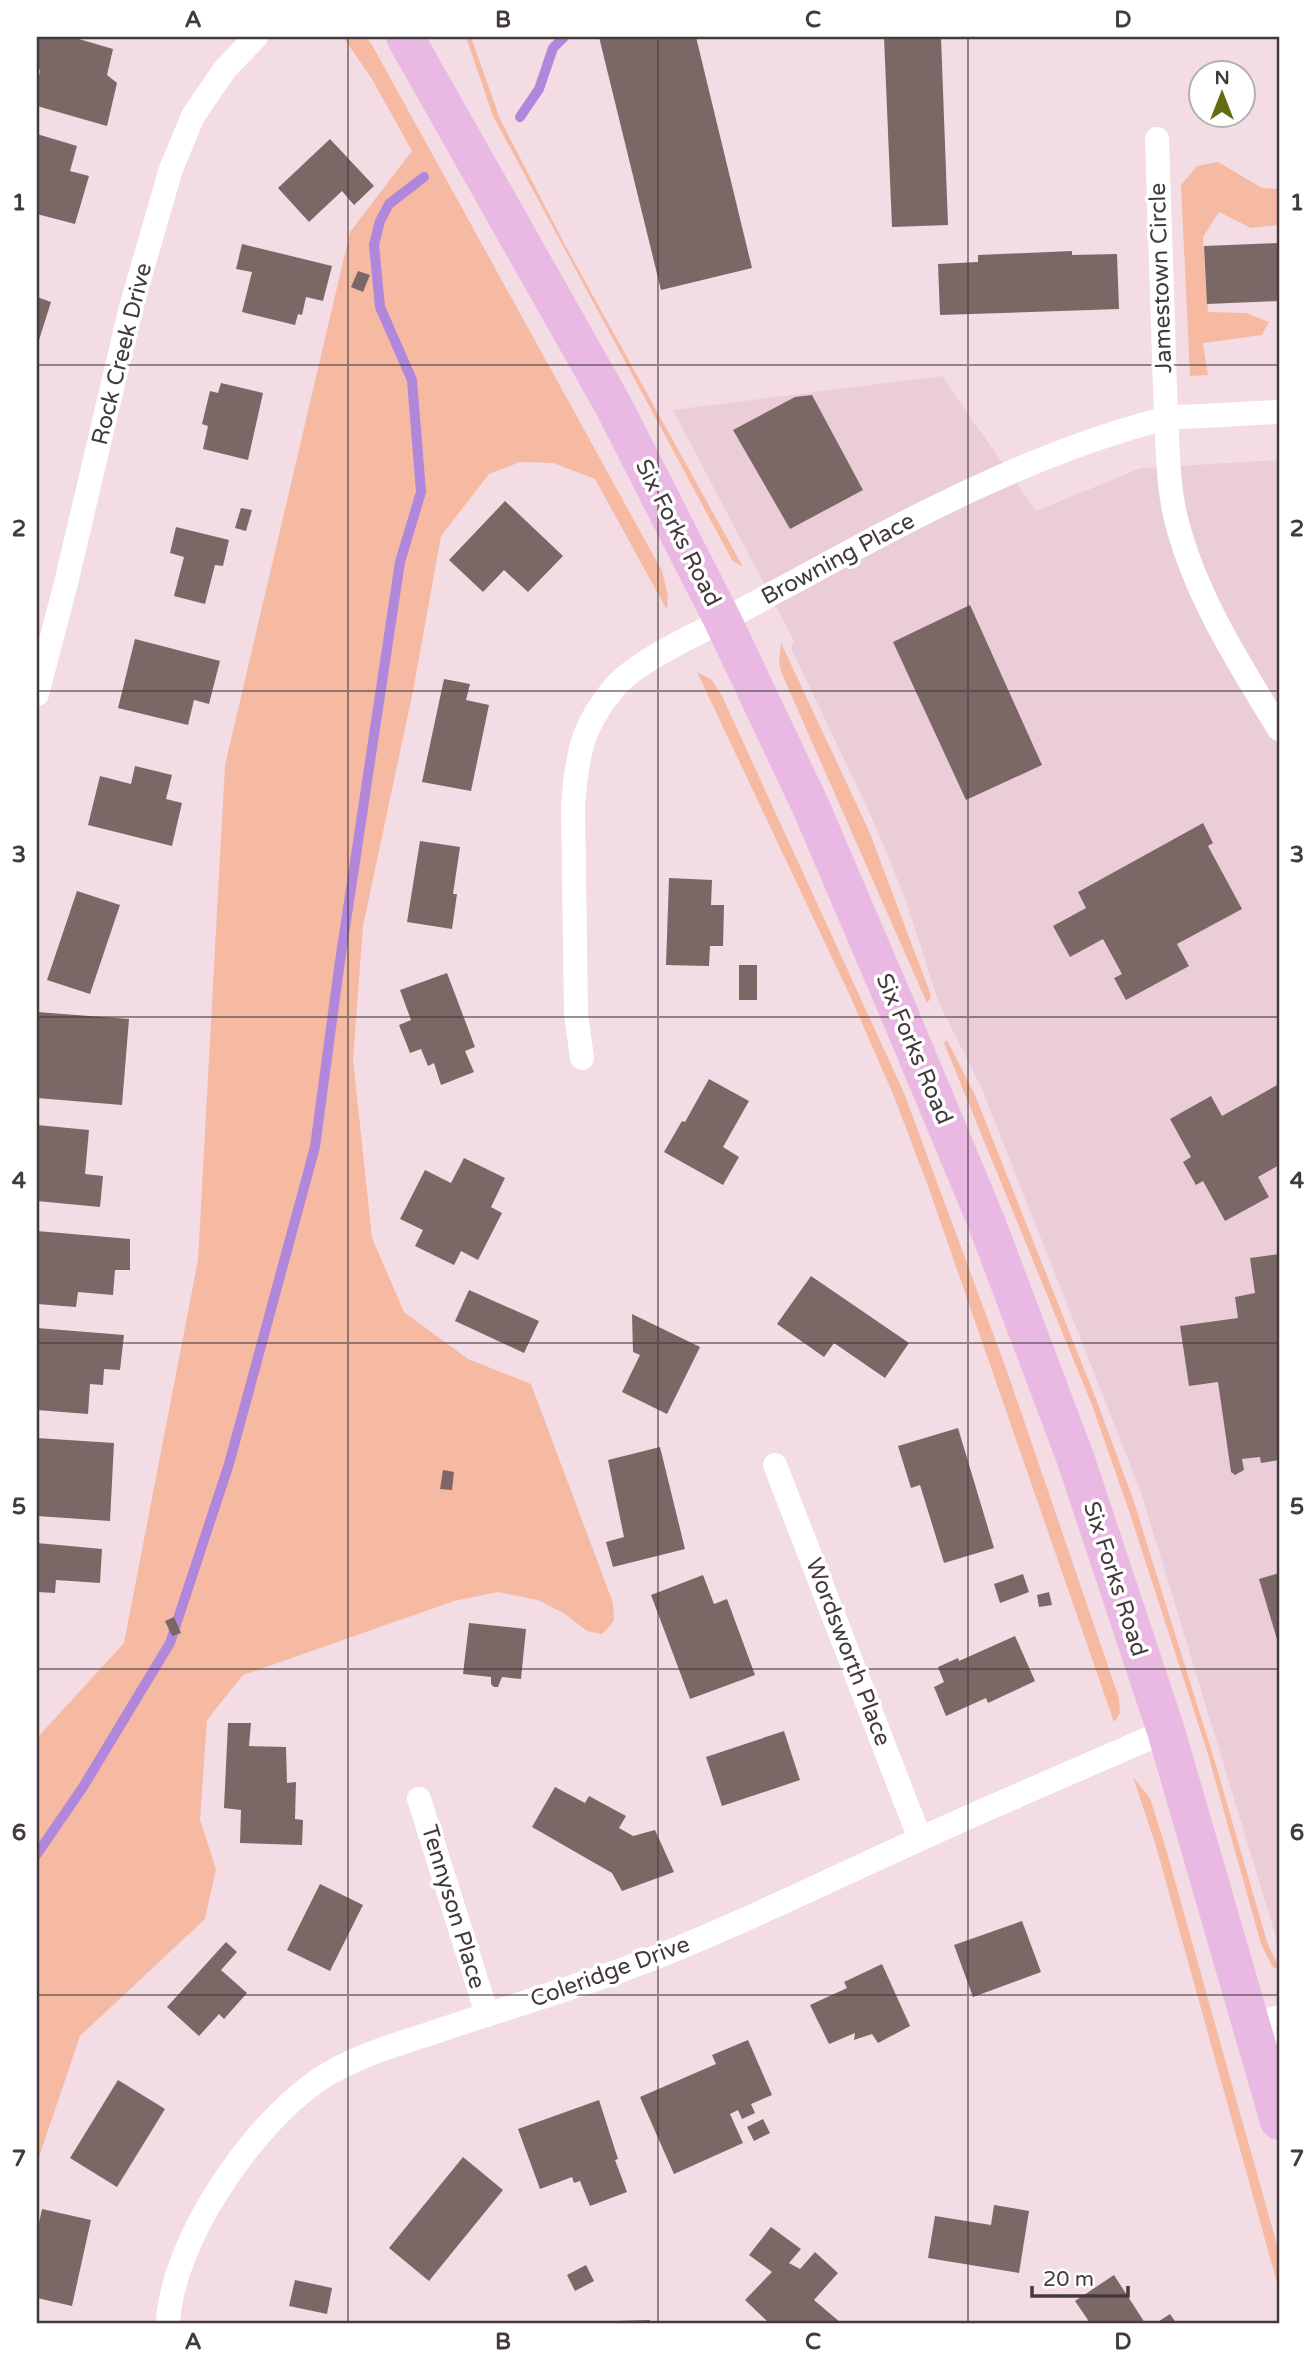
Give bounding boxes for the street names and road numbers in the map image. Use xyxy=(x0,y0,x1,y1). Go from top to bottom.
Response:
street label: Jamestown Circle xyxy=(1144,182,1178,374)
street label: Rock Creek Drive xyxy=(86,260,158,448)
street label: Six Forks Road xyxy=(629,455,727,611)
street label: Browning Place xyxy=(757,507,919,611)
street label: Six Forks Road xyxy=(870,969,958,1129)
street label: Six Forks Road xyxy=(1077,1498,1153,1660)
street label: Wordsworth Place xyxy=(799,1554,897,1750)
street label: Tennyson Place xyxy=(415,1822,491,1992)
street label: Coleridge Drive xyxy=(526,1930,694,2014)

